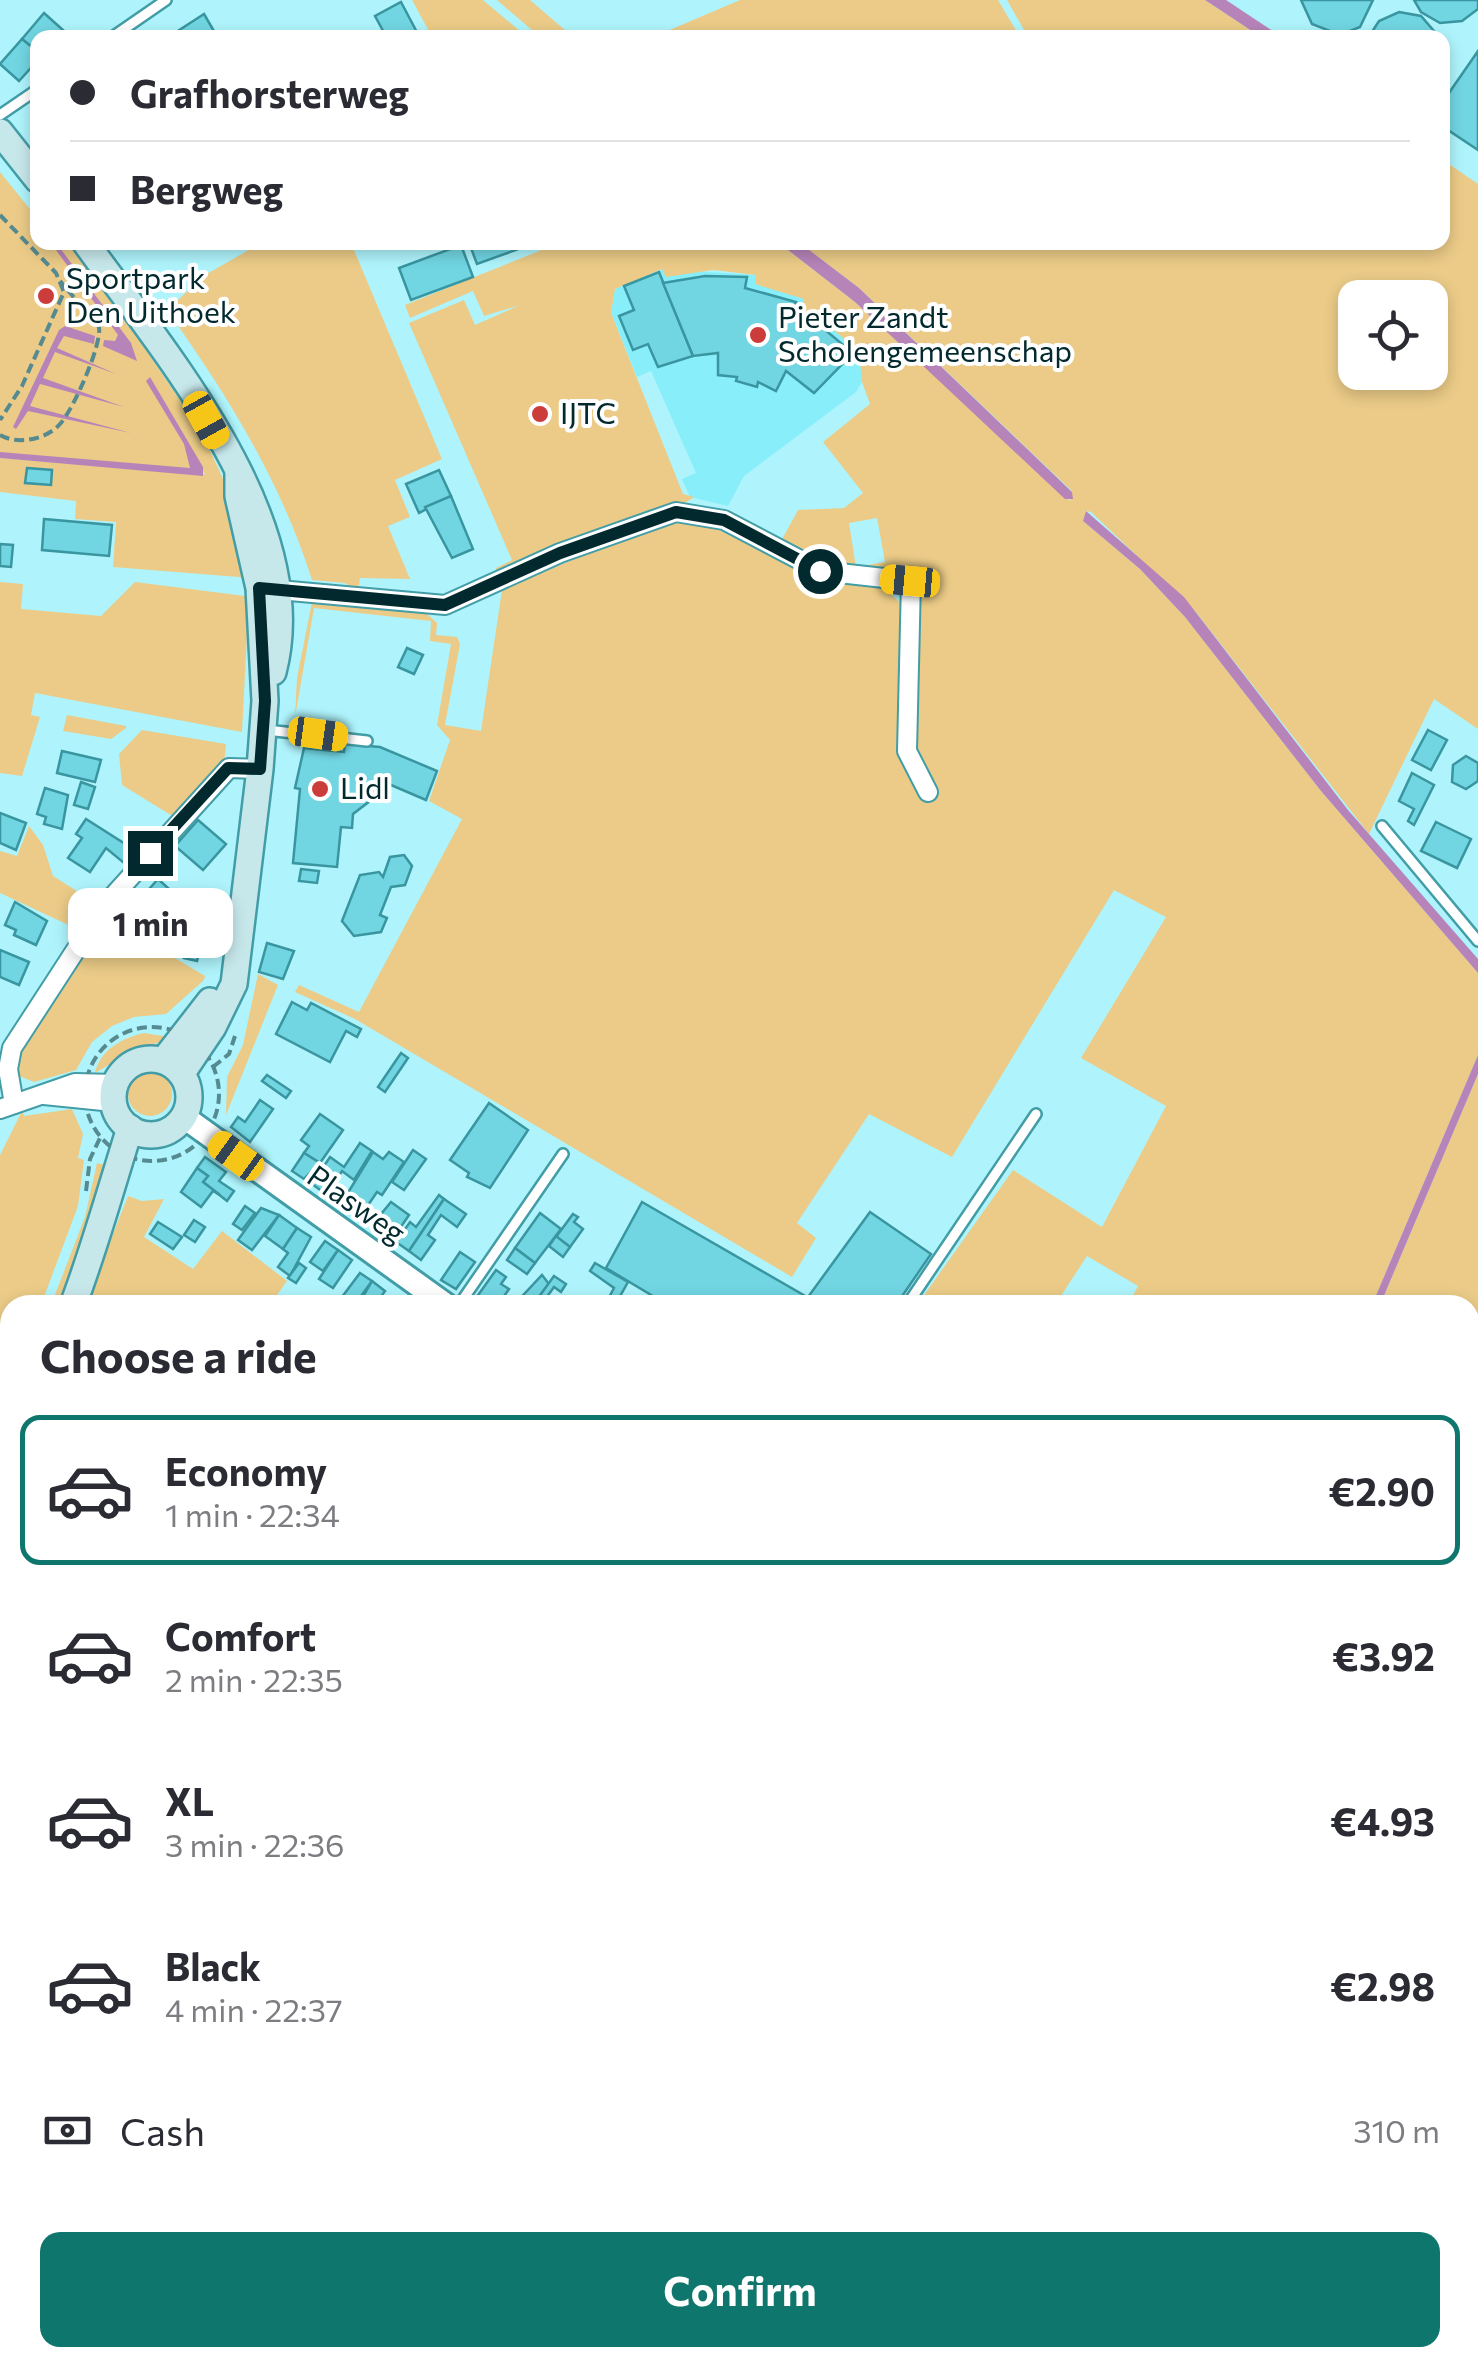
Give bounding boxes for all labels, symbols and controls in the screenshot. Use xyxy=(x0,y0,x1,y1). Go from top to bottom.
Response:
text: Grafhorsterweg xyxy=(130,69,409,116)
text: Bergweg xyxy=(130,165,283,212)
place label: Sportpark Den Uithoek xyxy=(66,258,236,329)
map controls xyxy=(1338,280,1448,390)
button: locate xyxy=(1338,280,1448,390)
marker: Sportpark Den Uithoek xyxy=(35,285,57,307)
place label: Pieter Zandt Scholengemeenschap xyxy=(778,297,1072,368)
marker: Pieter Zandt Scholengemeenschap xyxy=(747,324,769,346)
car xyxy=(178,386,234,454)
place label: IJTC xyxy=(560,393,616,430)
marker: IJTC xyxy=(529,403,551,425)
route start xyxy=(798,549,843,594)
car xyxy=(879,563,941,599)
car xyxy=(286,715,350,753)
place label: Lidl xyxy=(340,768,390,805)
marker: Lidl xyxy=(309,778,331,800)
route end xyxy=(128,831,173,876)
callout: 1 min xyxy=(68,888,232,958)
text: 1 min xyxy=(113,903,188,943)
car xyxy=(203,1126,269,1186)
street label: Plasweg xyxy=(301,1156,414,1250)
text: Choose a ride xyxy=(40,1327,317,1382)
icon: car xyxy=(45,1445,135,1535)
text: Economy xyxy=(165,1447,327,1494)
text: €2.90 xyxy=(1328,1467,1435,1514)
text: 1 min · 22:34 xyxy=(165,1494,340,1534)
icon: car xyxy=(45,1610,135,1700)
text: Comfort xyxy=(165,1612,316,1659)
text: €3.92 xyxy=(1332,1632,1435,1679)
text: 2 min · 22:35 xyxy=(165,1659,343,1699)
icon: car xyxy=(45,1775,135,1865)
text: XL xyxy=(165,1777,214,1824)
text: €4.93 xyxy=(1330,1797,1435,1844)
text: 3 min · 22:36 xyxy=(165,1824,344,1864)
icon: car xyxy=(45,1940,135,2030)
text: Black xyxy=(165,1942,261,1989)
text: €2.98 xyxy=(1330,1962,1435,2009)
text: 4 min · 22:37 xyxy=(165,1989,343,2029)
icon: cash xyxy=(40,2103,95,2158)
text: Cash xyxy=(120,2107,205,2154)
text: 310 m xyxy=(1353,2110,1440,2150)
button: Confirm xyxy=(40,2232,1440,2347)

